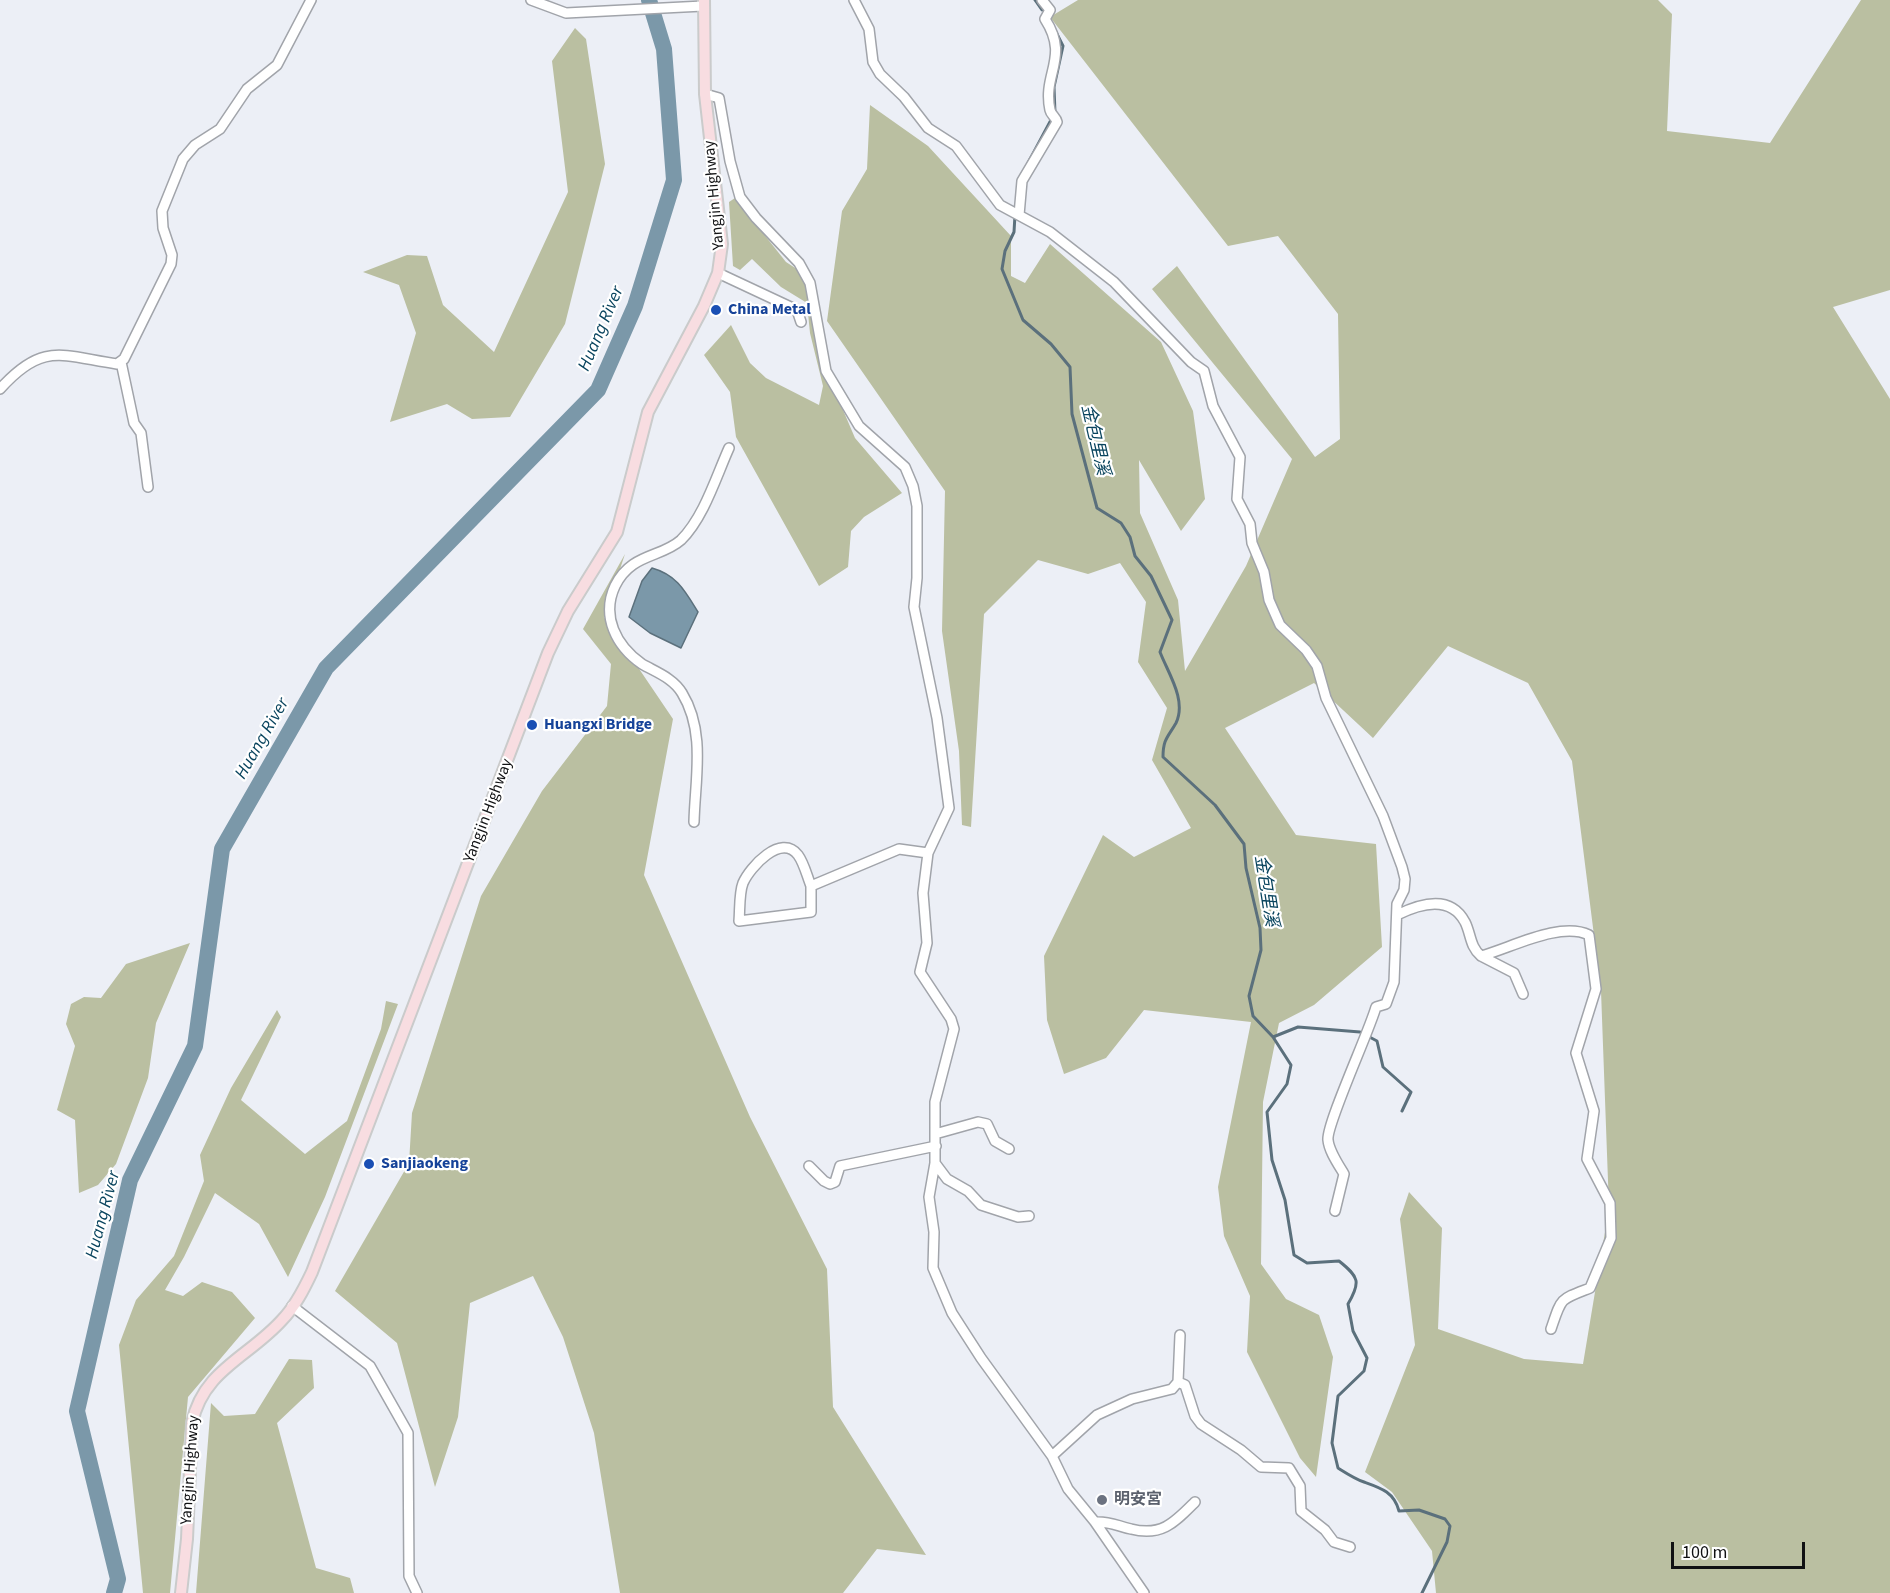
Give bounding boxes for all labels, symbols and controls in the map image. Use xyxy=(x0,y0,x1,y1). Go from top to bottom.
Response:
street label: Yangjin Highway xyxy=(701,139,729,251)
water label: Huang River xyxy=(574,283,630,375)
place label: China Metal xyxy=(728,300,811,320)
marker: China Metal xyxy=(709,303,723,317)
water label: 金包里溪 xyxy=(1075,402,1113,478)
water label: Huang River xyxy=(231,695,295,783)
place label: Huangxi Bridge xyxy=(544,715,652,735)
marker: Huangxi Bridge xyxy=(525,718,539,732)
street label: Yangjin Highway xyxy=(460,756,518,866)
water label: 金包里溪 xyxy=(1249,854,1281,928)
place label: Sanjiaokeng xyxy=(381,1154,468,1174)
marker: Sanjiaokeng xyxy=(362,1157,376,1171)
water label: Huang River xyxy=(82,1169,126,1261)
street label: Yangjin Highway xyxy=(178,1415,204,1525)
place label: 明安宮 xyxy=(1114,1490,1162,1510)
marker: 明安宮 xyxy=(1095,1493,1109,1507)
scale bar xyxy=(1674,1530,1808,1568)
text: 100 m xyxy=(1682,1540,1727,1565)

